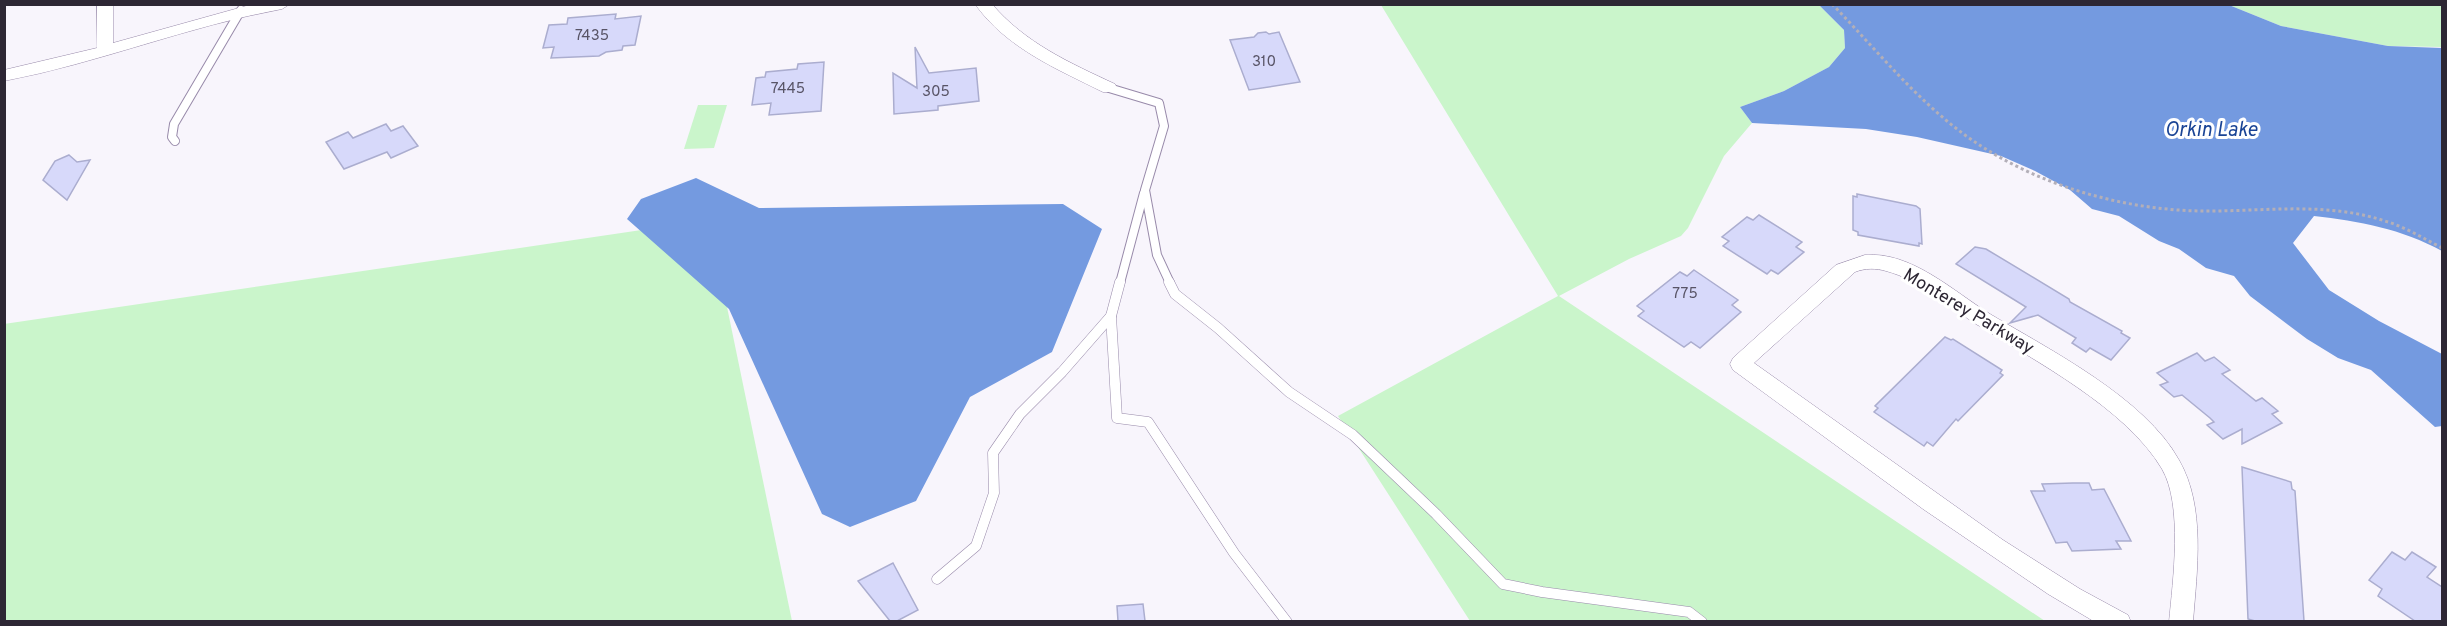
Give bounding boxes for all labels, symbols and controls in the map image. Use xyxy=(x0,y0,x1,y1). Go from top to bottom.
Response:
house number: 7435 xyxy=(575,27,609,46)
house number: 310 xyxy=(1252,53,1276,72)
house number: 7445 xyxy=(771,80,805,99)
house number: 305 xyxy=(922,83,950,102)
water label: Orkin Lake xyxy=(2165,118,2258,144)
street label: Monterey Parkway xyxy=(1898,264,2038,361)
house number: 775 xyxy=(1672,285,1698,304)

